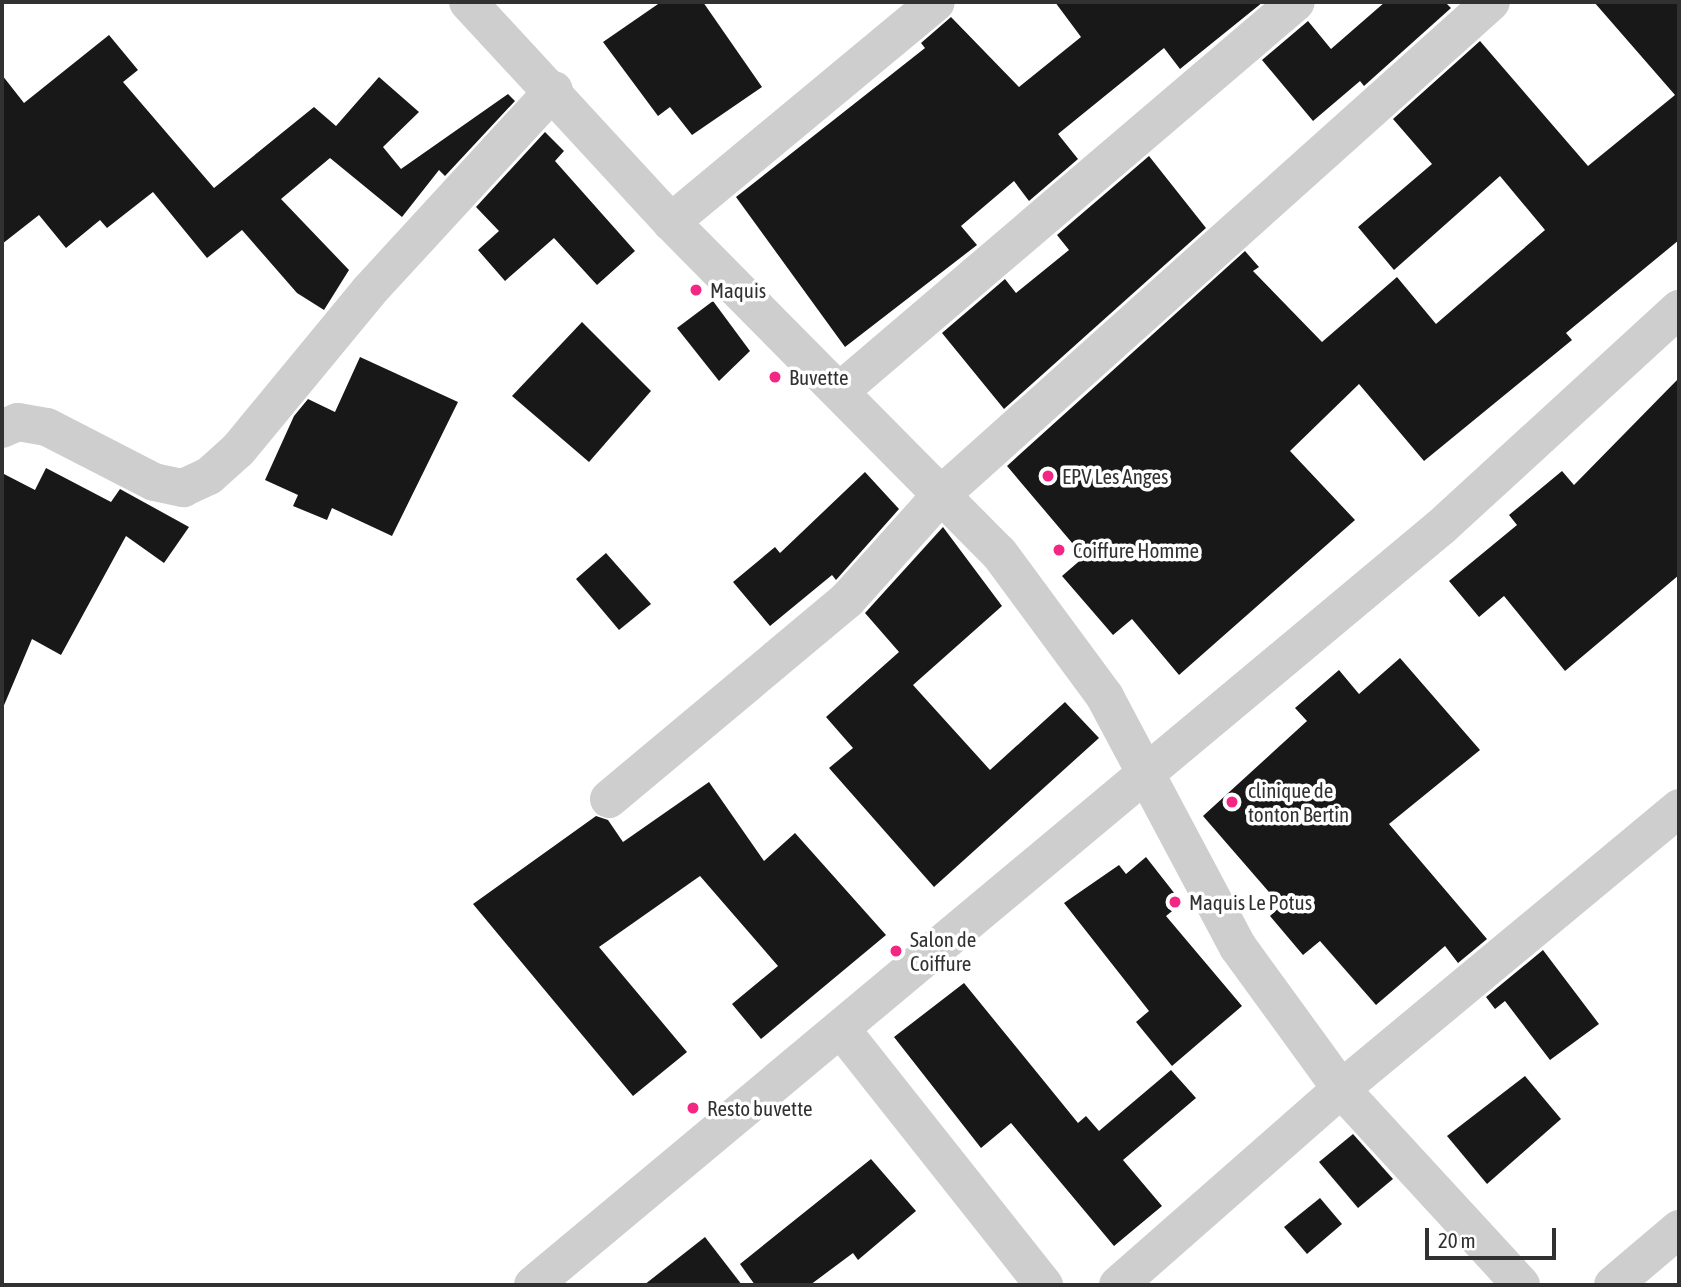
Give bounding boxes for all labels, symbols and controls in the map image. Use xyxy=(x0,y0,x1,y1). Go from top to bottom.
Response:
place label: Maquis xyxy=(710,277,766,303)
marker: Maquis xyxy=(688,282,704,298)
place label: Buvette xyxy=(789,364,848,390)
marker: Buvette xyxy=(767,369,783,385)
place label: EPV Les Anges xyxy=(1062,463,1168,489)
marker: EPV Les Anges xyxy=(1040,468,1056,484)
place label: Coiffure Homme xyxy=(1073,537,1199,563)
marker: Coiffure Homme xyxy=(1051,542,1067,558)
place label: clinique de tonton Bertin xyxy=(1248,777,1349,827)
marker: clinique de tonton Bertin xyxy=(1222,792,1242,812)
place label: Maquis Le Potus xyxy=(1189,889,1312,915)
marker: Maquis Le Potus xyxy=(1167,894,1183,910)
place label: Salon de Coiffure xyxy=(910,926,976,976)
marker: Salon de Coiffure xyxy=(888,943,904,959)
place label: Resto buvette xyxy=(707,1095,813,1121)
marker: Resto buvette xyxy=(685,1100,701,1116)
scale bar xyxy=(1429,1214,1560,1258)
text: 20 m xyxy=(1438,1228,1476,1252)

